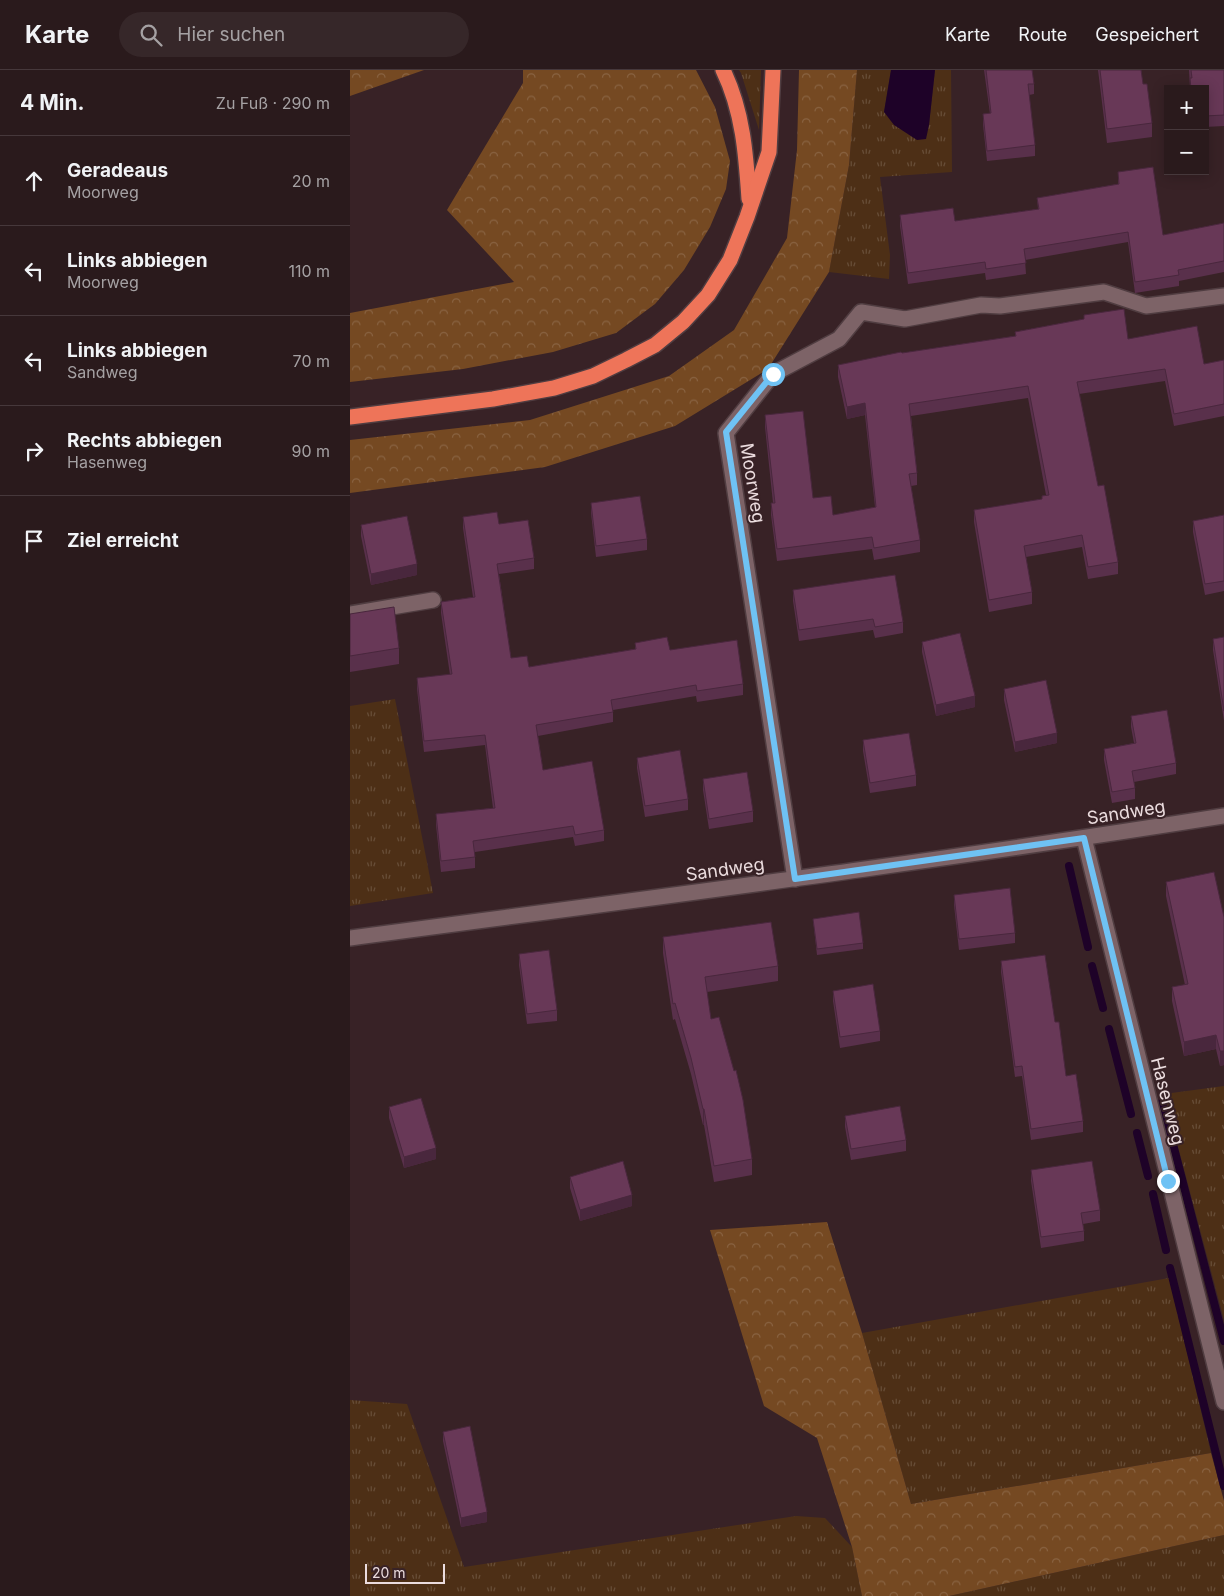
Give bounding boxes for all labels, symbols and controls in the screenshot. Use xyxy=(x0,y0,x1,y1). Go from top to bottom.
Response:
search box xyxy=(119,12,469,57)
text: Karte xyxy=(25,20,89,49)
icon: search xyxy=(137,21,165,49)
text: Hier suchen xyxy=(177,23,285,46)
text: Karte xyxy=(945,24,990,45)
text: Route xyxy=(1018,24,1067,45)
text: Gespeichert xyxy=(1095,24,1199,45)
map controls xyxy=(1164,85,1209,175)
button: + xyxy=(1164,85,1209,130)
text: 4 Min. xyxy=(20,90,85,115)
text: Zu Fuß · 290 m xyxy=(216,93,330,113)
button: − xyxy=(1164,130,1209,175)
text: Geradeaus xyxy=(67,159,168,182)
icon: ahead xyxy=(20,167,48,195)
text: 20 m xyxy=(292,171,330,191)
text: Moorweg xyxy=(67,182,139,202)
text: Links abbiegen xyxy=(67,249,208,272)
icon: left xyxy=(20,257,48,285)
text: 110 m xyxy=(288,261,330,281)
text: Moorweg xyxy=(67,272,139,292)
text: Links abbiegen xyxy=(67,339,208,362)
icon: left xyxy=(20,347,48,375)
text: 70 m xyxy=(293,351,330,371)
text: Sandweg xyxy=(67,362,137,382)
route start xyxy=(762,363,785,386)
text: Rechts abbiegen xyxy=(67,429,222,452)
icon: right xyxy=(20,437,48,465)
text: 90 m xyxy=(291,441,330,461)
street label: Moorweg xyxy=(736,441,770,525)
text: Hasenweg xyxy=(67,452,147,472)
icon: arrive xyxy=(20,527,48,555)
text: Ziel erreicht xyxy=(67,529,179,552)
street label: Sandweg xyxy=(1085,795,1167,829)
street label: Sandweg xyxy=(684,853,766,885)
street label: Hasenweg xyxy=(1147,1055,1189,1147)
route end xyxy=(1157,1170,1180,1193)
scale bar xyxy=(365,1561,445,1584)
text: 20 m xyxy=(372,1564,406,1581)

